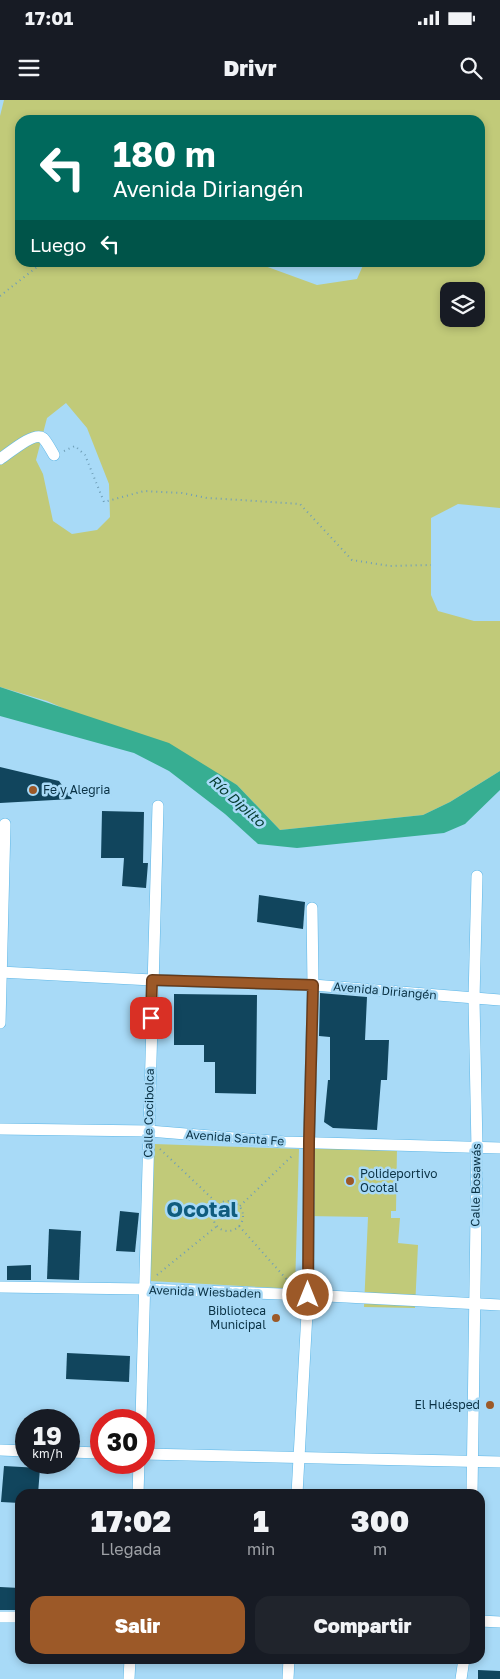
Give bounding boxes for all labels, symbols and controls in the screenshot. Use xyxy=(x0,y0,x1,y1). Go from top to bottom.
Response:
text: 17:01 xyxy=(25,6,73,29)
icon: menu xyxy=(15,54,43,82)
text: Drivr xyxy=(223,54,277,81)
icon: search xyxy=(457,54,485,82)
text: 180 m xyxy=(113,133,216,175)
icon: left xyxy=(30,135,95,200)
text: Avenida Diriangén xyxy=(113,175,304,202)
icon: left xyxy=(96,230,124,258)
text: Luego xyxy=(30,233,86,256)
map controls xyxy=(440,282,485,327)
button: layers xyxy=(440,282,485,327)
water label: Río Dipilto xyxy=(206,771,270,831)
place label: Fe y Alegria xyxy=(43,782,110,797)
marker: Fe y Alegria xyxy=(27,784,39,796)
street label: Avenida Diriangén xyxy=(333,979,437,1003)
pin xyxy=(130,997,172,1039)
icon: arrive xyxy=(137,1004,165,1032)
street label: Calle Cocibolca xyxy=(140,1068,157,1158)
street label: Avenida Santa Fe xyxy=(185,1127,285,1148)
street label: Calle Bosawás xyxy=(467,1143,484,1227)
place label: Polideportivo Ocotal xyxy=(360,1166,438,1195)
marker: Polideportivo Ocotal xyxy=(344,1175,356,1187)
district label: Ocotal xyxy=(166,1195,238,1222)
position arrow xyxy=(281,1268,333,1320)
street label: Avenida Wiesbaden xyxy=(149,1282,261,1301)
place label: Biblioteca Municipal xyxy=(208,1303,266,1332)
marker: Biblioteca Municipal xyxy=(270,1312,282,1324)
place label: El Huésped xyxy=(414,1397,480,1412)
marker: El Huésped xyxy=(484,1399,496,1411)
speed limit sign: 30 xyxy=(90,1409,155,1474)
text: 19 xyxy=(33,1420,62,1451)
text: km/h xyxy=(32,1446,63,1461)
text: 17:02 xyxy=(91,1503,171,1539)
text: 1 xyxy=(253,1503,269,1539)
text: 300 xyxy=(351,1503,409,1539)
text: Llegada xyxy=(100,1539,161,1559)
text: min xyxy=(247,1539,275,1559)
text: m xyxy=(373,1539,387,1559)
button: Salir xyxy=(30,1596,245,1654)
button: Compartir xyxy=(255,1596,470,1654)

